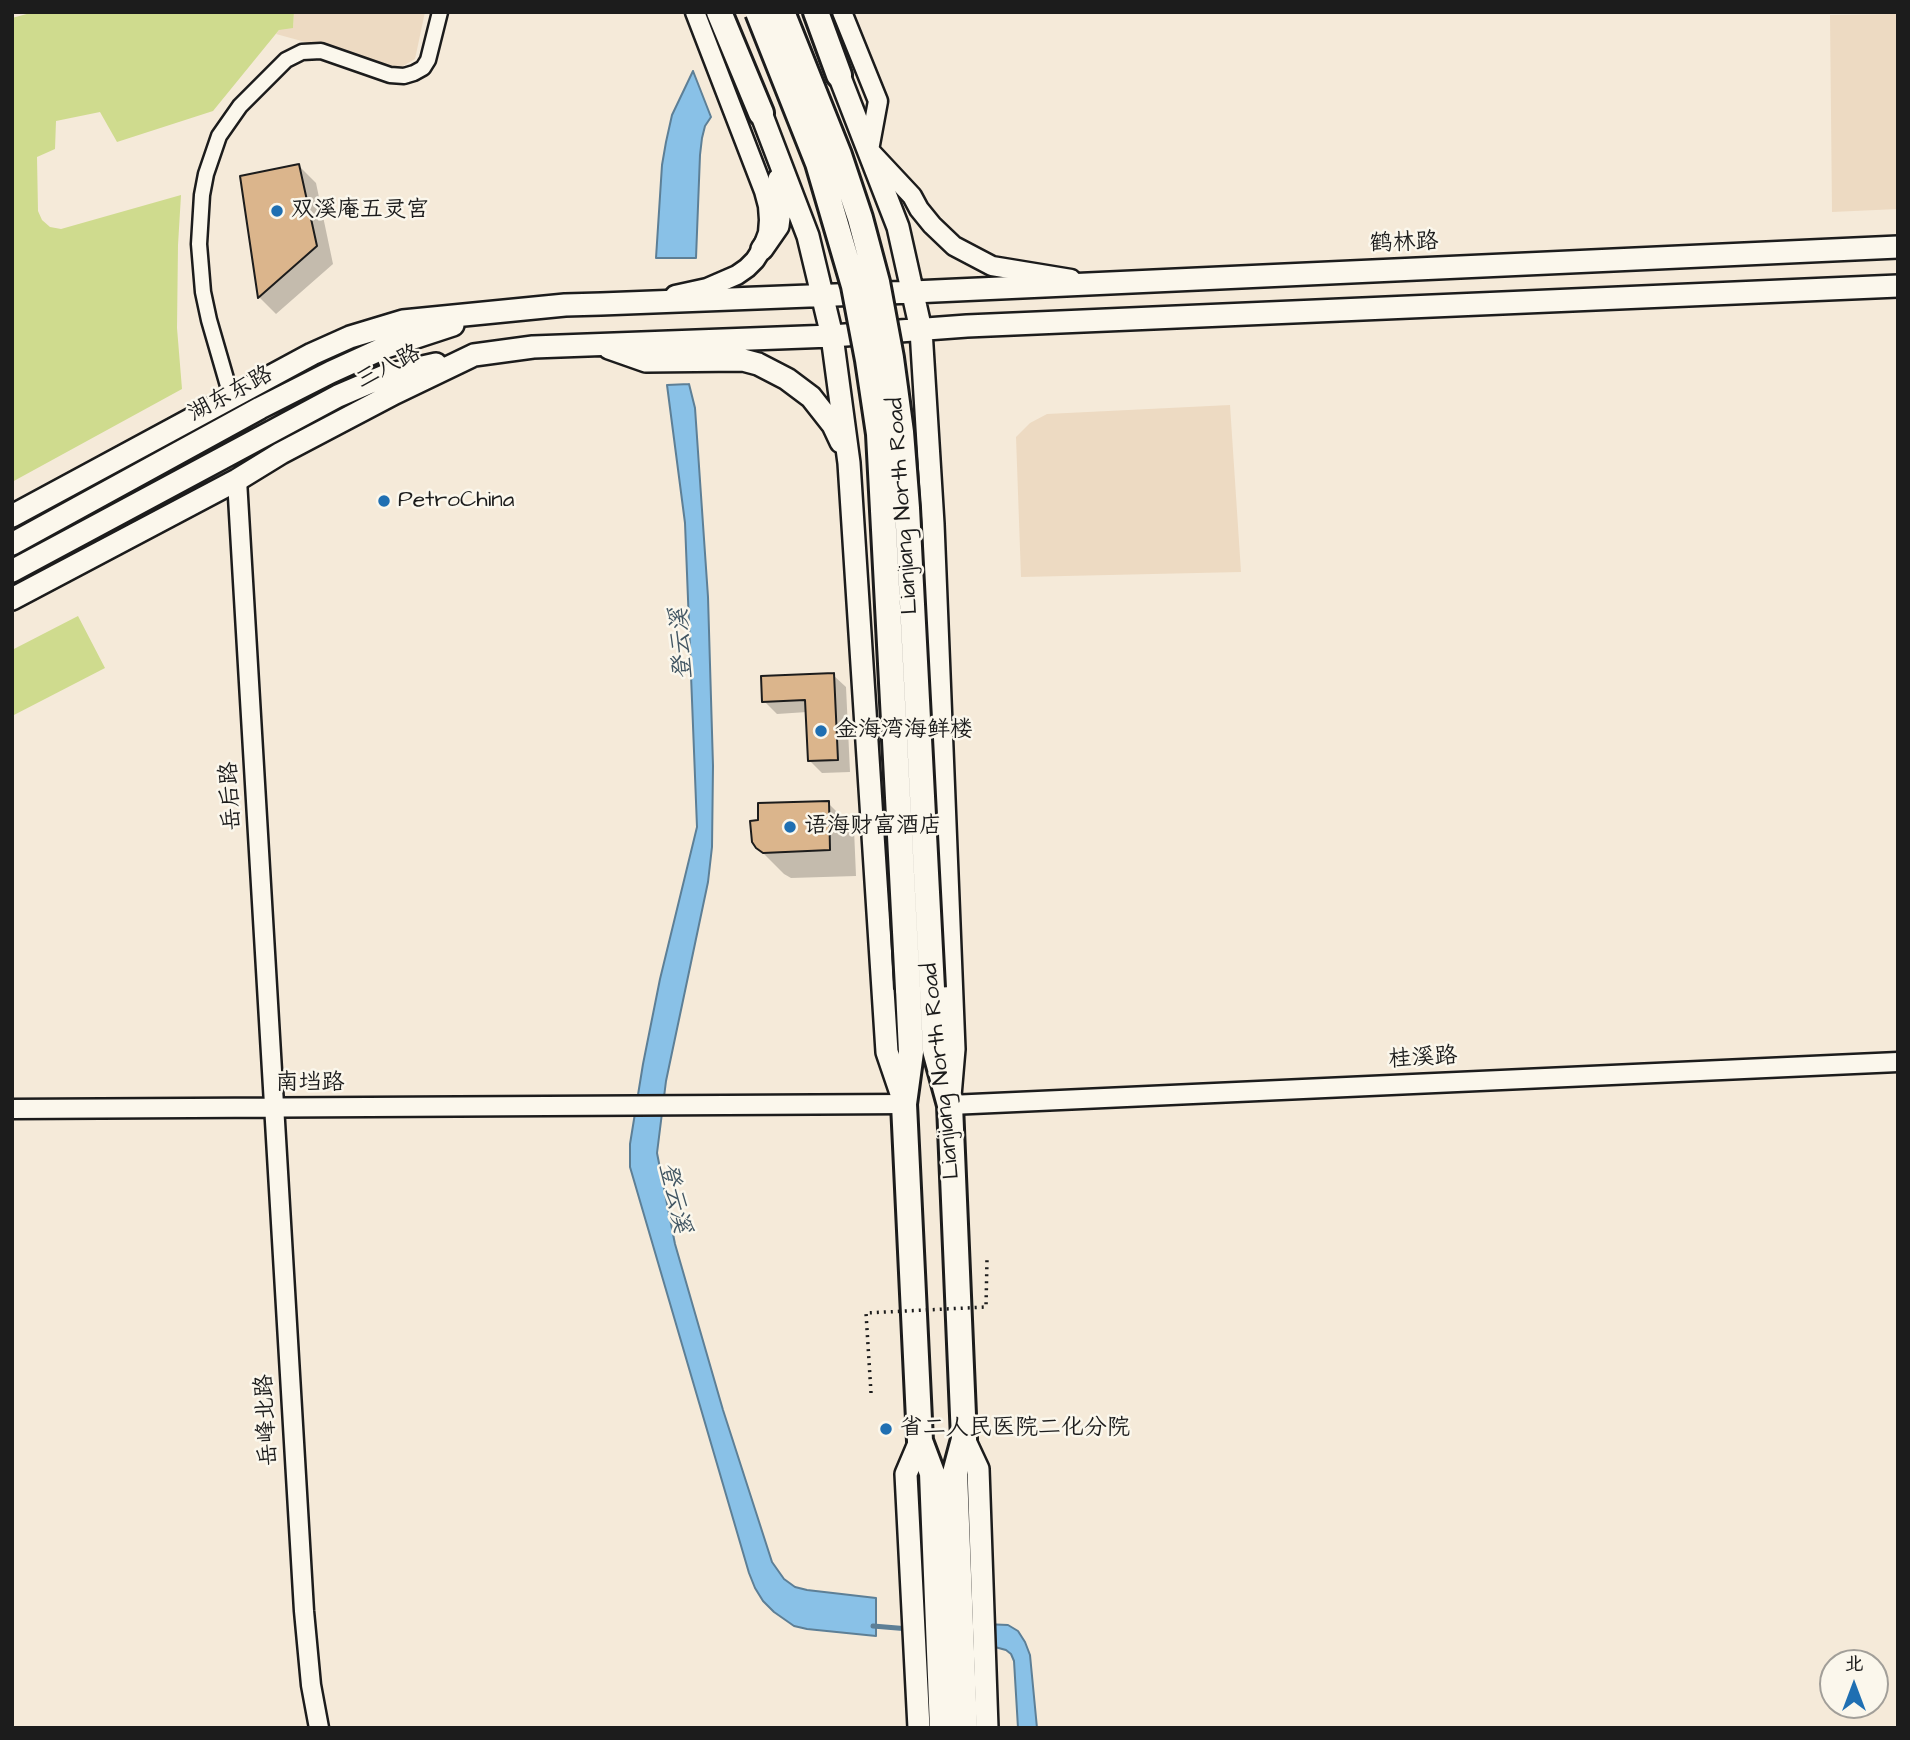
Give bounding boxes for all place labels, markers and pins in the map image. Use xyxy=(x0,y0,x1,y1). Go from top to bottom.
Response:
place label: 双溪庵五灵宫 xyxy=(291,197,429,225)
marker: 双溪庵五灵宫 xyxy=(269,203,285,219)
place label: PetroChina xyxy=(398,487,514,515)
marker: PetroChina xyxy=(376,493,392,509)
place label: 金海湾海鲜楼 xyxy=(835,717,973,745)
marker: 金海湾海鲜楼 xyxy=(813,723,829,739)
place label: 语海财富酒店 xyxy=(804,813,942,841)
marker: 语海财富酒店 xyxy=(782,819,798,835)
place label: 省二人民医院二化分院 xyxy=(900,1415,1130,1443)
marker: 省二人民医院二化分院 xyxy=(878,1421,894,1437)

